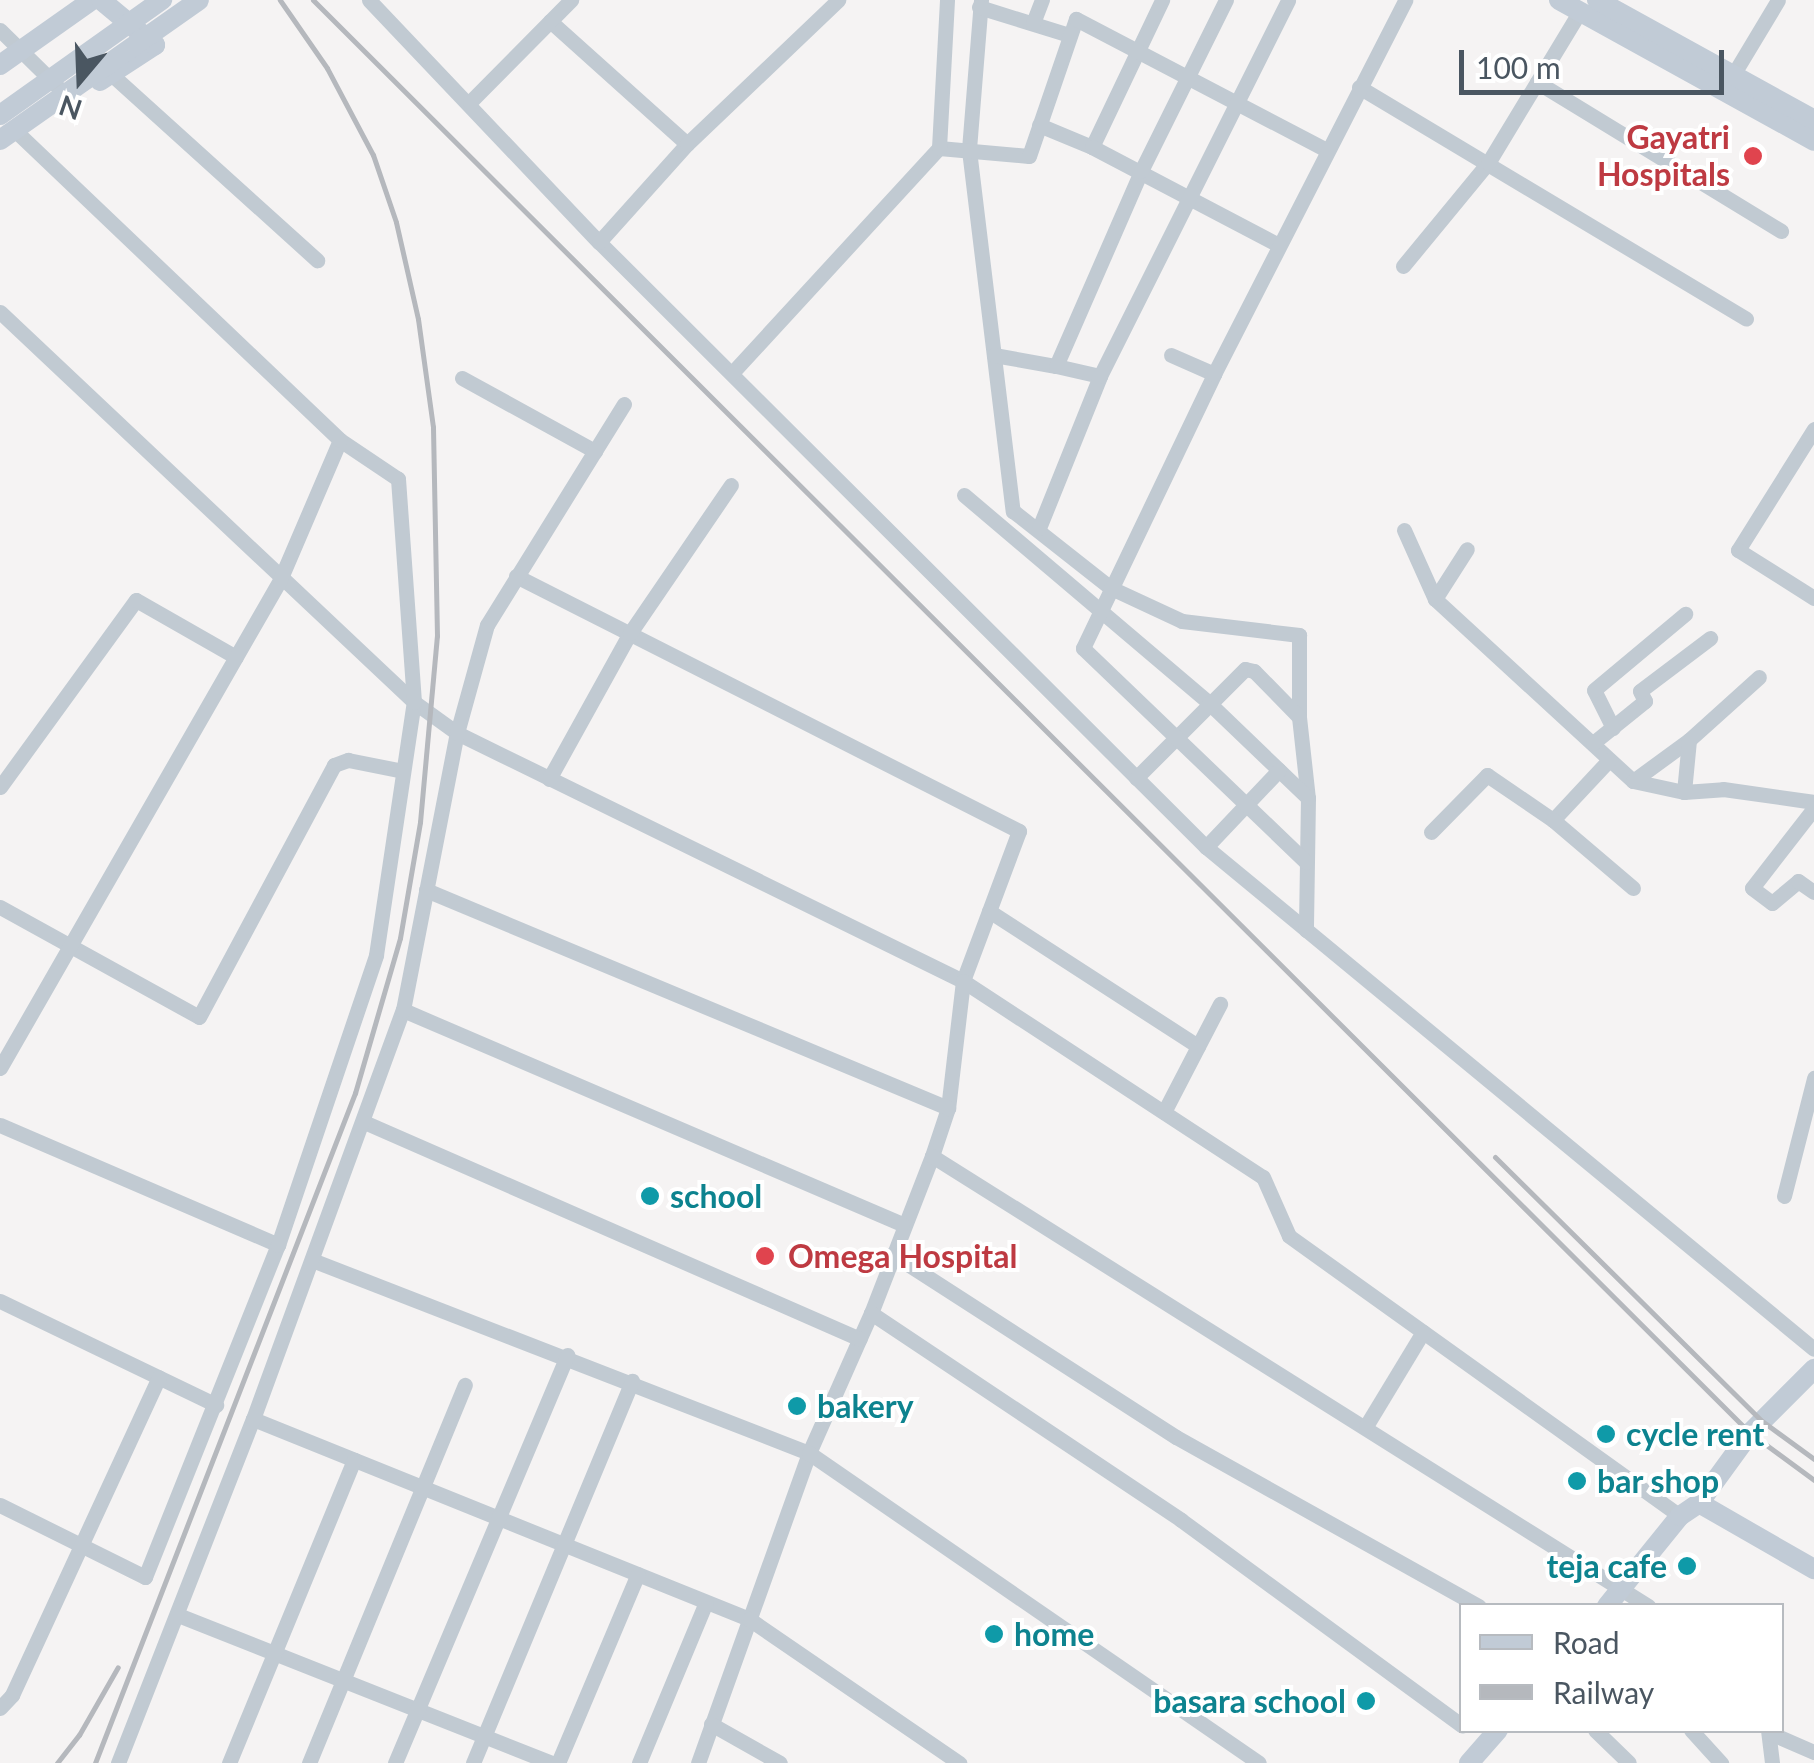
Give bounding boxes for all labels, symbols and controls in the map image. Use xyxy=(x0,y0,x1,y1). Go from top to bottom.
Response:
north arrow xyxy=(30,30,130,130)
scale bar xyxy=(1464,30,1729,92)
text: 100 m xyxy=(1476,49,1561,85)
text: N xyxy=(55,89,86,128)
place label: Gayatri Hospitals xyxy=(1597,119,1730,194)
marker: Gayatri Hospitals xyxy=(1740,143,1766,169)
place label: school xyxy=(670,1177,762,1215)
marker: school xyxy=(639,1185,661,1207)
place label: Omega Hospital xyxy=(788,1237,1017,1275)
marker: Omega Hospital xyxy=(752,1243,778,1269)
place label: bakery xyxy=(817,1387,914,1425)
marker: bakery xyxy=(786,1395,808,1417)
place label: cycle rent xyxy=(1626,1415,1764,1453)
marker: cycle rent xyxy=(1595,1423,1617,1445)
place label: bar shop xyxy=(1597,1462,1720,1500)
marker: bar shop xyxy=(1566,1470,1588,1492)
place label: teja cafe xyxy=(1546,1547,1667,1585)
marker: teja cafe xyxy=(1676,1555,1698,1577)
legend xyxy=(1459,1603,1784,1733)
place label: home xyxy=(1014,1615,1094,1653)
marker: home xyxy=(983,1623,1005,1645)
text: Road xyxy=(1553,1624,1620,1660)
text: Railway xyxy=(1553,1674,1654,1710)
place label: basara school xyxy=(1153,1682,1346,1720)
marker: basara school xyxy=(1355,1690,1377,1712)

